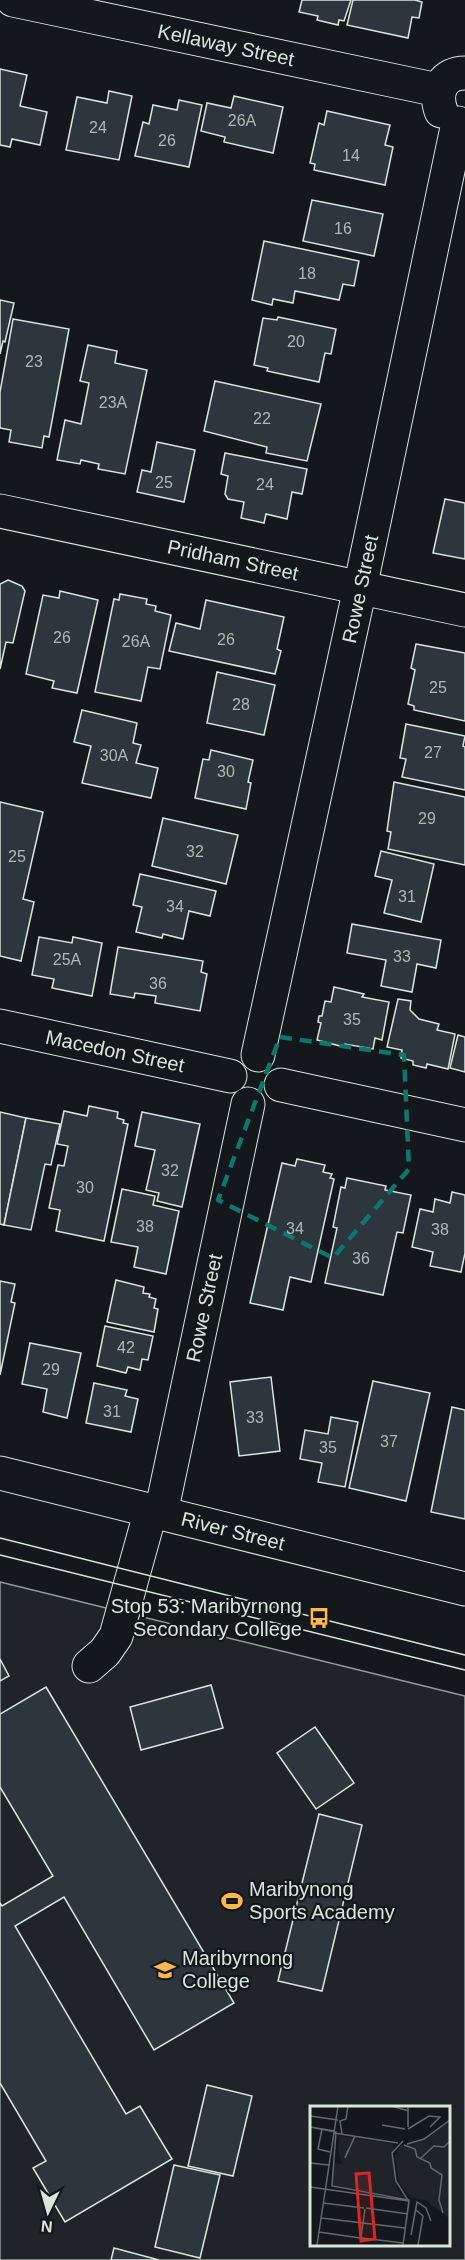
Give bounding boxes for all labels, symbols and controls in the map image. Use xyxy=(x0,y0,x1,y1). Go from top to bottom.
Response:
street label: Kellaway Street xyxy=(156,20,297,70)
house number: 26A xyxy=(228,112,257,129)
house number: 24 xyxy=(89,119,107,136)
house number: 26 xyxy=(158,132,176,149)
house number: 14 xyxy=(342,147,360,164)
house number: 16 xyxy=(334,220,352,237)
house number: 18 xyxy=(298,265,316,282)
house number: 20 xyxy=(287,333,305,350)
house number: 23 xyxy=(25,353,43,370)
house number: 23A xyxy=(99,394,128,411)
house number: 22 xyxy=(253,410,271,427)
house number: 25 xyxy=(155,474,173,491)
house number: 24 xyxy=(256,476,274,493)
street label: Rowe Street xyxy=(338,532,382,645)
street label: Pridham Street xyxy=(165,535,301,585)
house number: 26 xyxy=(53,629,71,646)
house number: 26 xyxy=(217,631,235,648)
house number: 26A xyxy=(122,633,151,650)
house number: 25 xyxy=(429,679,447,696)
house number: 28 xyxy=(232,696,250,713)
house number: 27 xyxy=(424,744,442,761)
house number: 30A xyxy=(100,747,129,764)
house number: 30 xyxy=(217,763,235,780)
house number: 29 xyxy=(418,810,436,827)
house number: 32 xyxy=(186,843,204,860)
house number: 25 xyxy=(8,848,26,865)
house number: 31 xyxy=(398,888,416,905)
house number: 34 xyxy=(166,898,184,915)
house number: 33 xyxy=(393,948,411,965)
house number: 25A xyxy=(53,951,82,968)
house number: 36 xyxy=(149,975,167,992)
house number: 35 xyxy=(343,1011,361,1028)
street label: Macedon Street xyxy=(44,1026,187,1077)
house number: 32 xyxy=(161,1162,179,1179)
house number: 30 xyxy=(76,1179,94,1196)
house number: 38 xyxy=(136,1218,154,1235)
house number: 34 xyxy=(286,1220,304,1237)
house number: 38 xyxy=(431,1221,449,1238)
house number: 36 xyxy=(352,1250,370,1267)
street label: Rowe Street xyxy=(182,1251,226,1364)
house number: 42 xyxy=(117,1339,135,1356)
house number: 29 xyxy=(42,1361,60,1378)
house number: 31 xyxy=(103,1403,121,1420)
house number: 33 xyxy=(246,1409,264,1426)
house number: 37 xyxy=(380,1433,398,1450)
house number: 35 xyxy=(319,1439,337,1456)
street label: River Street xyxy=(179,1508,287,1555)
place label: Stop 53: Maribyrnong Secondary College xyxy=(111,1595,302,1640)
bus stop icon: Stop 53: Maribyrnong Secondary College xyxy=(307,1606,331,1630)
place label: Maribynong Sports Academy xyxy=(249,1878,395,1923)
sports icon: Maribynong Sports Academy xyxy=(220,1889,244,1913)
place label: Maribyrnong College xyxy=(182,1947,293,1992)
school or university icon: Maribyrnong College xyxy=(153,1958,177,1982)
inset map xyxy=(310,2106,450,2245)
north arrow xyxy=(18,2182,78,2242)
text: N xyxy=(40,2217,53,2235)

